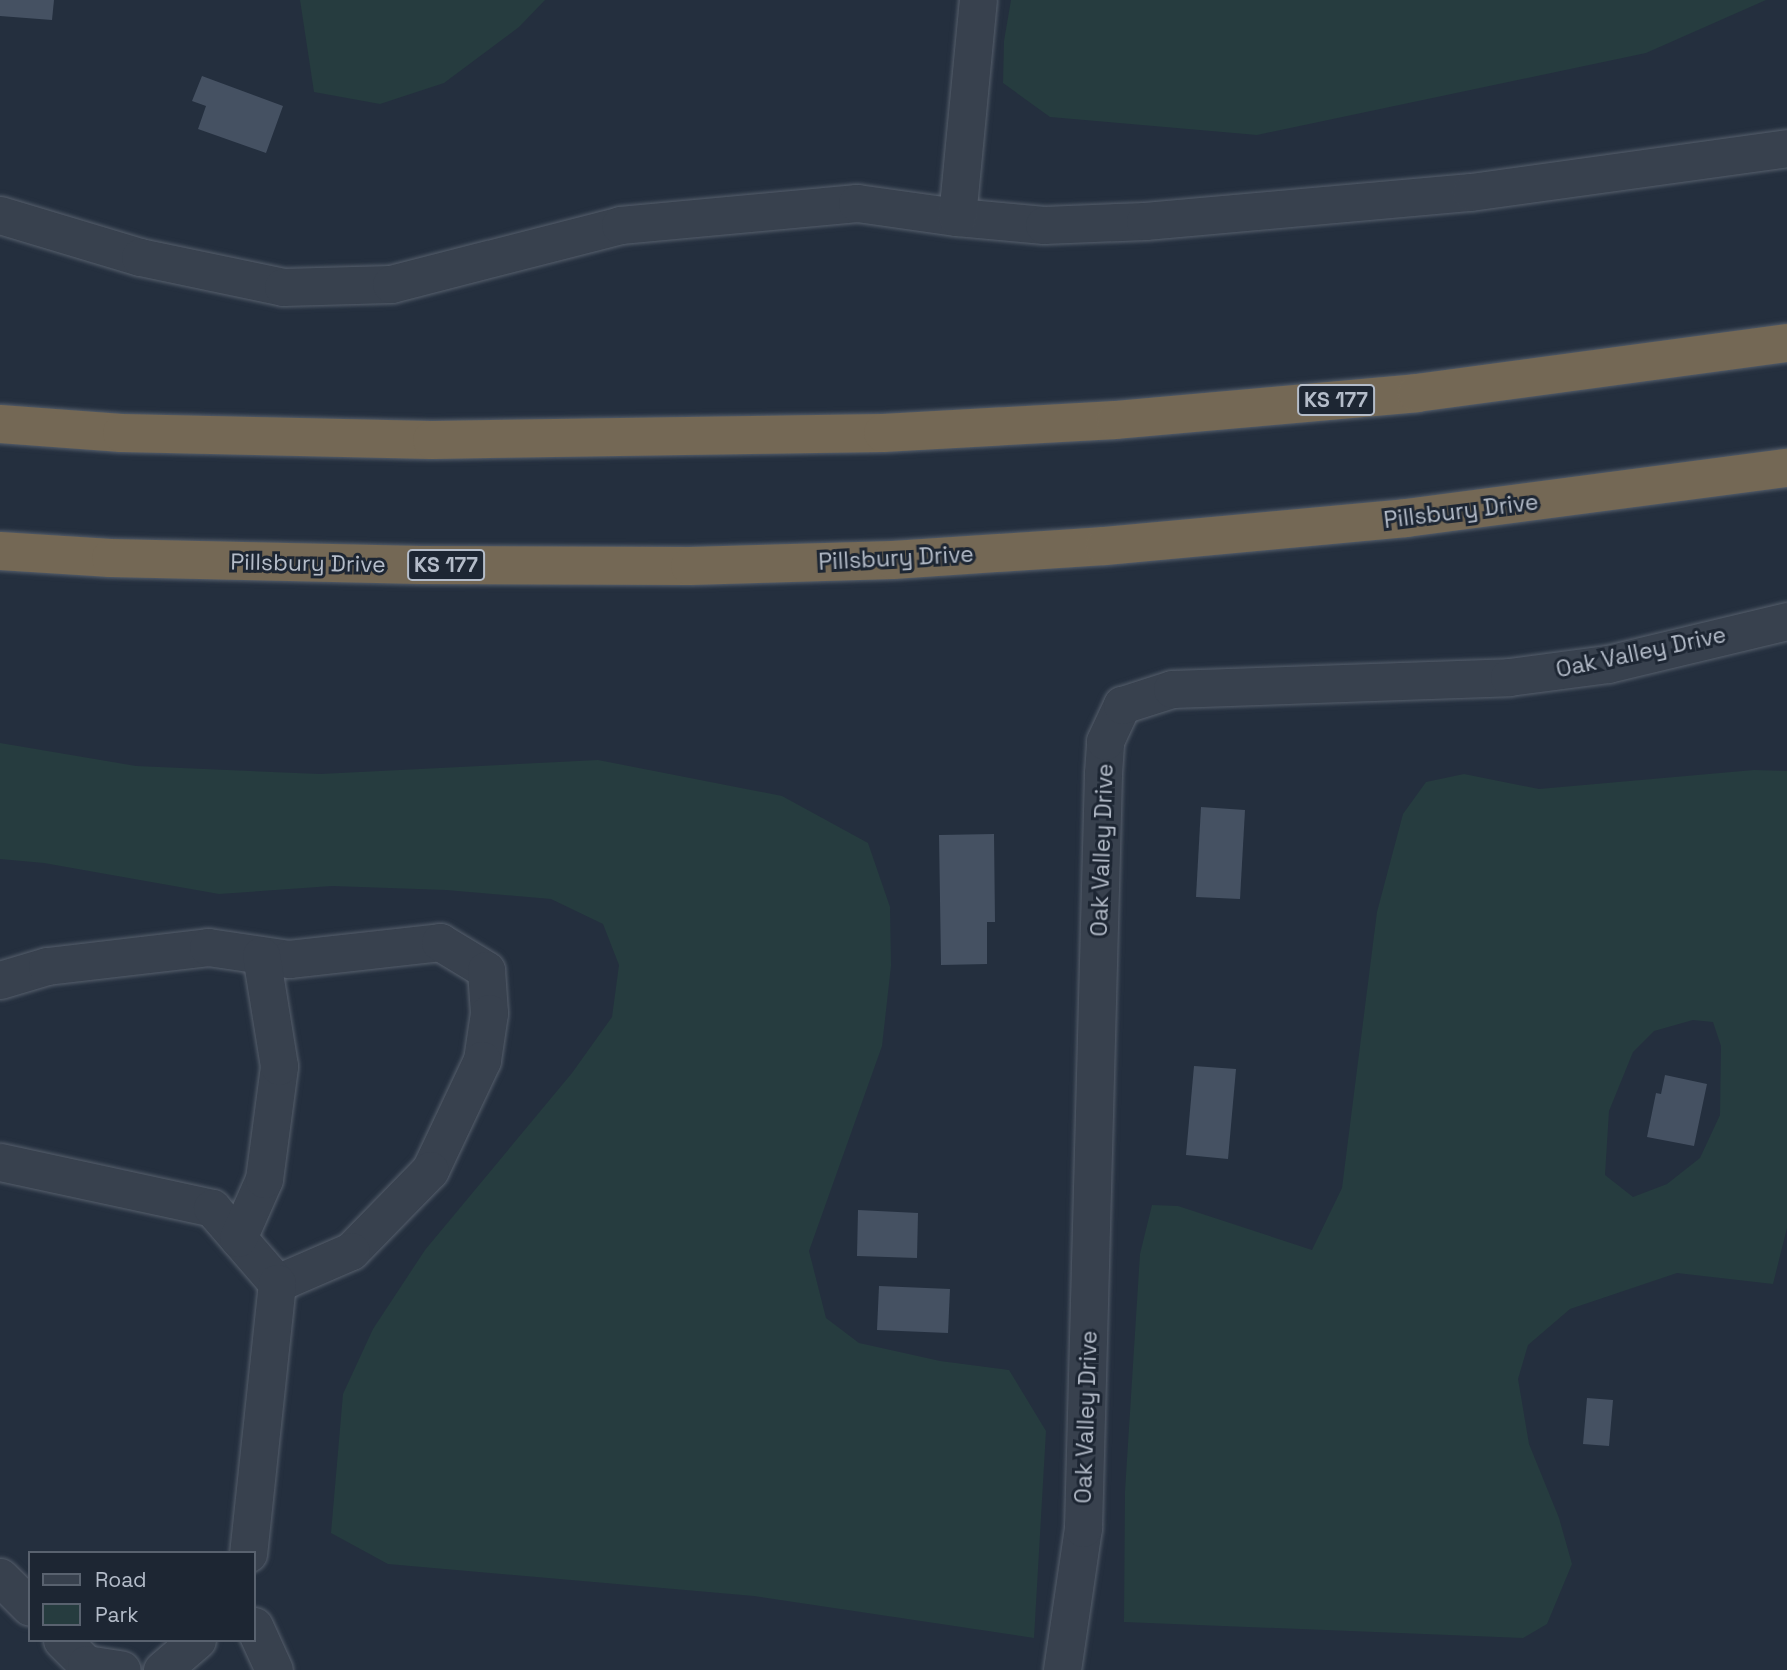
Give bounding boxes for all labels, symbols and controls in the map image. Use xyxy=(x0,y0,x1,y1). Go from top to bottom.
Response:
road number: KS 177 xyxy=(1296,382,1376,418)
street label: Pillsbury Drive xyxy=(1382,488,1540,534)
street label: Pillsbury Drive xyxy=(818,540,974,576)
street label: Pillsbury Drive xyxy=(230,548,386,578)
road number: KS 177 xyxy=(406,548,486,582)
street label: Oak Valley Drive xyxy=(1553,620,1729,684)
street label: Oak Valley Drive xyxy=(1085,763,1119,937)
street label: Oak Valley Drive xyxy=(1069,1330,1103,1504)
legend xyxy=(28,1551,256,1642)
text: Road xyxy=(95,1566,147,1593)
text: Park xyxy=(95,1601,139,1628)

